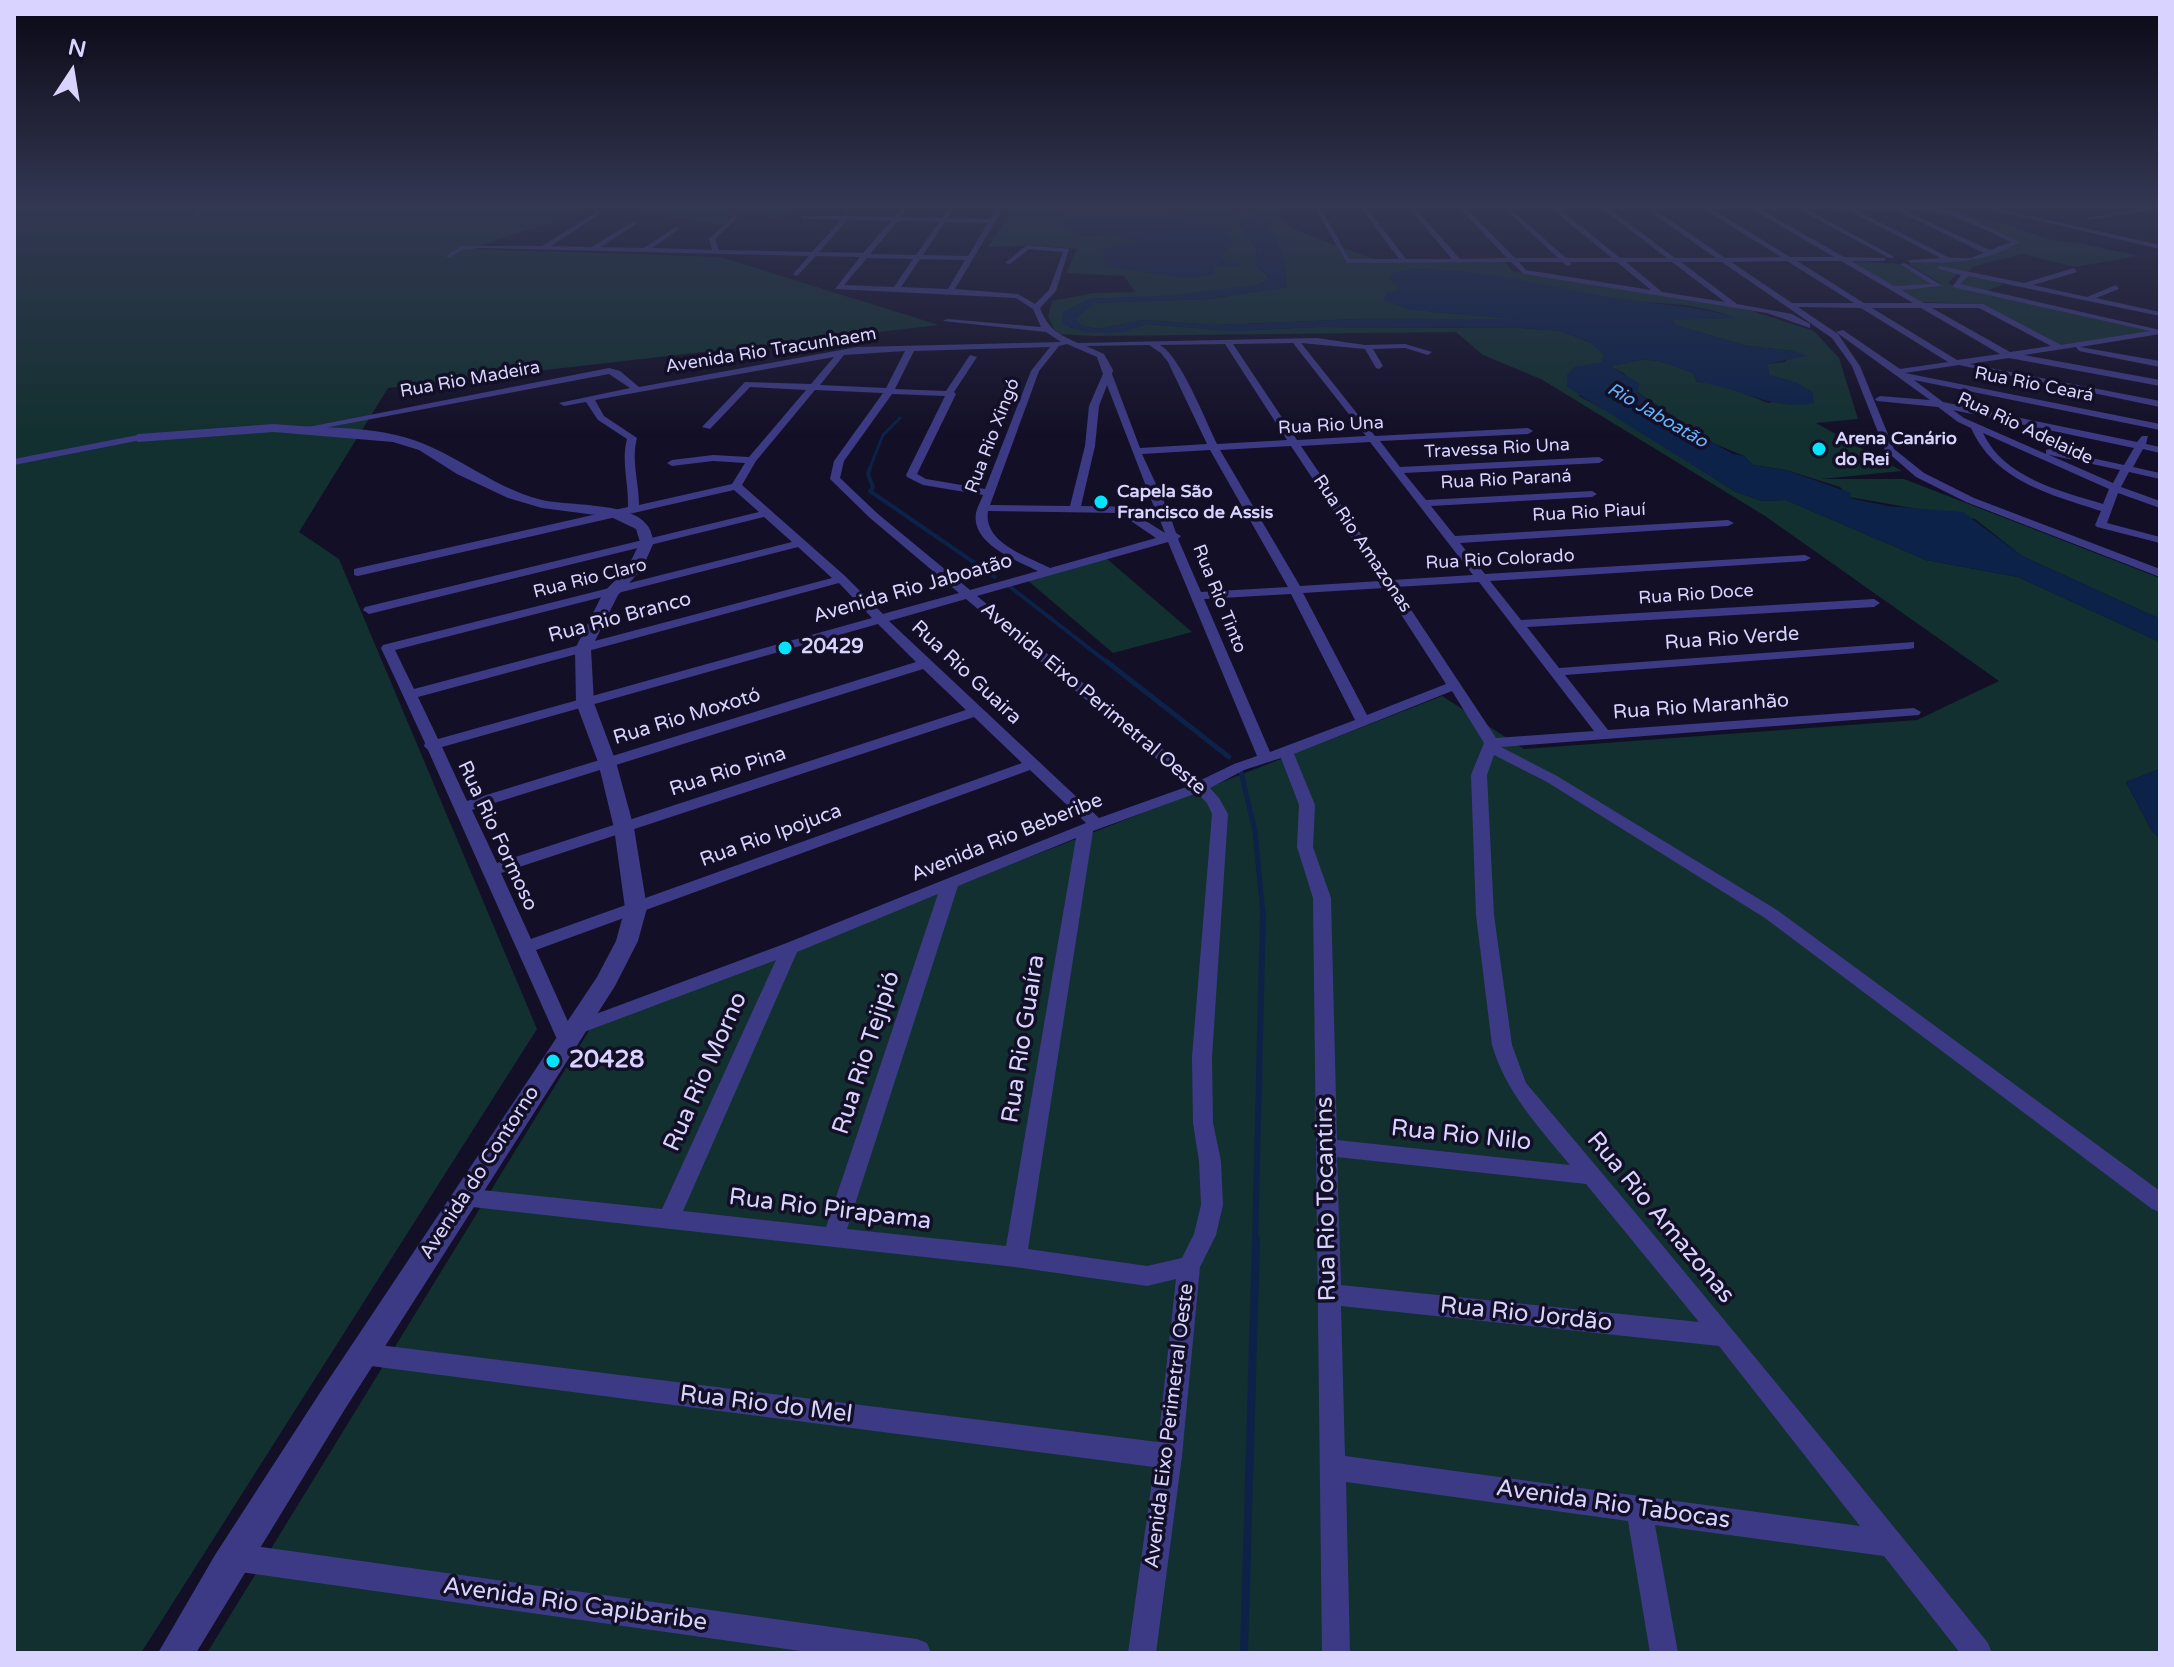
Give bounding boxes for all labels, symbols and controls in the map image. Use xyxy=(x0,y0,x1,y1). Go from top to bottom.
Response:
north arrow xyxy=(32,32,112,112)
text: N xyxy=(66,34,88,63)
street label: Avenida Rio Tracunhaem xyxy=(664,324,878,378)
street label: Rua Rio Madeira xyxy=(398,357,542,403)
street label: Rua Rio Ceará xyxy=(1973,363,2095,407)
street label: Rua Rio Xingó xyxy=(961,375,1025,497)
water label: Rio Jaboatão xyxy=(1603,379,1711,453)
street label: Rua Rio Adelaide xyxy=(1954,388,2096,470)
street label: Rua Rio Una xyxy=(1278,412,1384,440)
place label: Arena Canário do Rei xyxy=(1835,428,1957,470)
street label: Travessa Rio Una xyxy=(1424,434,1570,464)
marker: Arena Canário do Rei xyxy=(1810,440,1828,458)
street label: Rua Rio Paraná xyxy=(1440,466,1572,494)
street label: Rua Rio Amazonas xyxy=(1308,471,1416,617)
place label: Capela São Francisco de Assis xyxy=(1117,481,1273,524)
marker: Capela São Francisco de Assis xyxy=(1092,493,1110,511)
street label: Rua Rio Piauí xyxy=(1532,499,1646,527)
street label: Rua Rio Tinto xyxy=(1187,542,1251,656)
street label: Rua Rio Colorado xyxy=(1425,545,1575,575)
street label: Avenida Rio Jaboatão xyxy=(811,549,1015,629)
street label: Rua Rio Claro xyxy=(531,554,649,604)
street label: Rua Rio Doce xyxy=(1638,580,1754,610)
street label: Rua Rio Branco xyxy=(546,587,694,649)
street label: Avenida Eixo Perimetral Oeste xyxy=(975,598,1211,800)
street label: Rua Rio Guaira xyxy=(906,616,1026,730)
street label: Rua Rio Verde xyxy=(1664,622,1800,656)
place label: 20429 xyxy=(801,636,864,660)
marker: 20429 xyxy=(776,639,794,657)
street label: Rua Rio Moxotó xyxy=(610,683,764,751)
street label: Rua Rio Maranhão xyxy=(1612,689,1790,725)
street label: Rua Rio Pina xyxy=(667,742,789,802)
street label: Rua Rio Formoso xyxy=(452,757,542,915)
street label: Avenida Rio Beberibe xyxy=(908,789,1106,887)
street label: Rua Rio Ipojuca xyxy=(697,799,845,873)
street label: Rua Rio Guaíra xyxy=(996,953,1052,1125)
street label: Rua Rio Tejipió xyxy=(827,968,907,1138)
street label: Rua Rio Morno xyxy=(658,988,754,1156)
place label: 20428 xyxy=(569,1047,644,1075)
marker: 20428 xyxy=(544,1052,562,1070)
street label: Avenida do Contorno xyxy=(415,1082,545,1264)
street label: Rua Rio Tocantins xyxy=(1311,1096,1343,1302)
street label: Rua Rio Nilo xyxy=(1389,1114,1533,1158)
street label: Rua Rio Amazonas xyxy=(1580,1126,1740,1310)
street label: Rua Rio Pirapama xyxy=(727,1183,933,1237)
street label: Avenida Eixo Perimetral Oeste xyxy=(1141,1282,1199,1570)
street label: Rua Rio Jordão xyxy=(1438,1292,1614,1338)
street label: Rua Rio do Mel xyxy=(678,1380,854,1430)
street label: Avenida Rio Tabocas xyxy=(1494,1474,1732,1536)
street label: Avenida Rio Capibaribe xyxy=(441,1572,709,1638)

